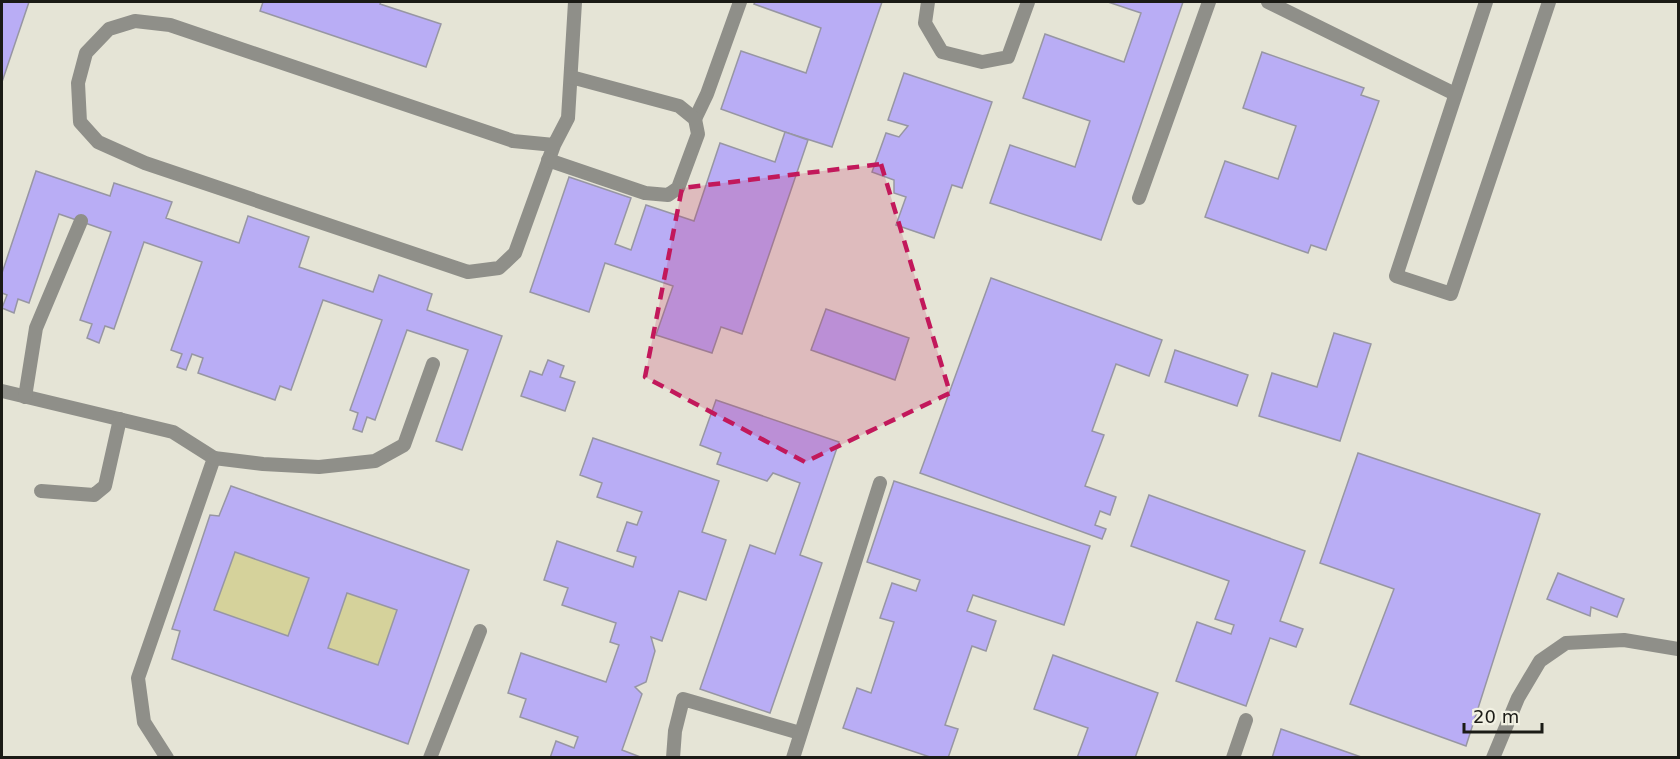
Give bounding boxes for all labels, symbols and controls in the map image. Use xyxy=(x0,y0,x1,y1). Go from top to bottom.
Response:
scale bar xyxy=(1464,696,1542,734)
text: 20 m xyxy=(1473,706,1519,727)

